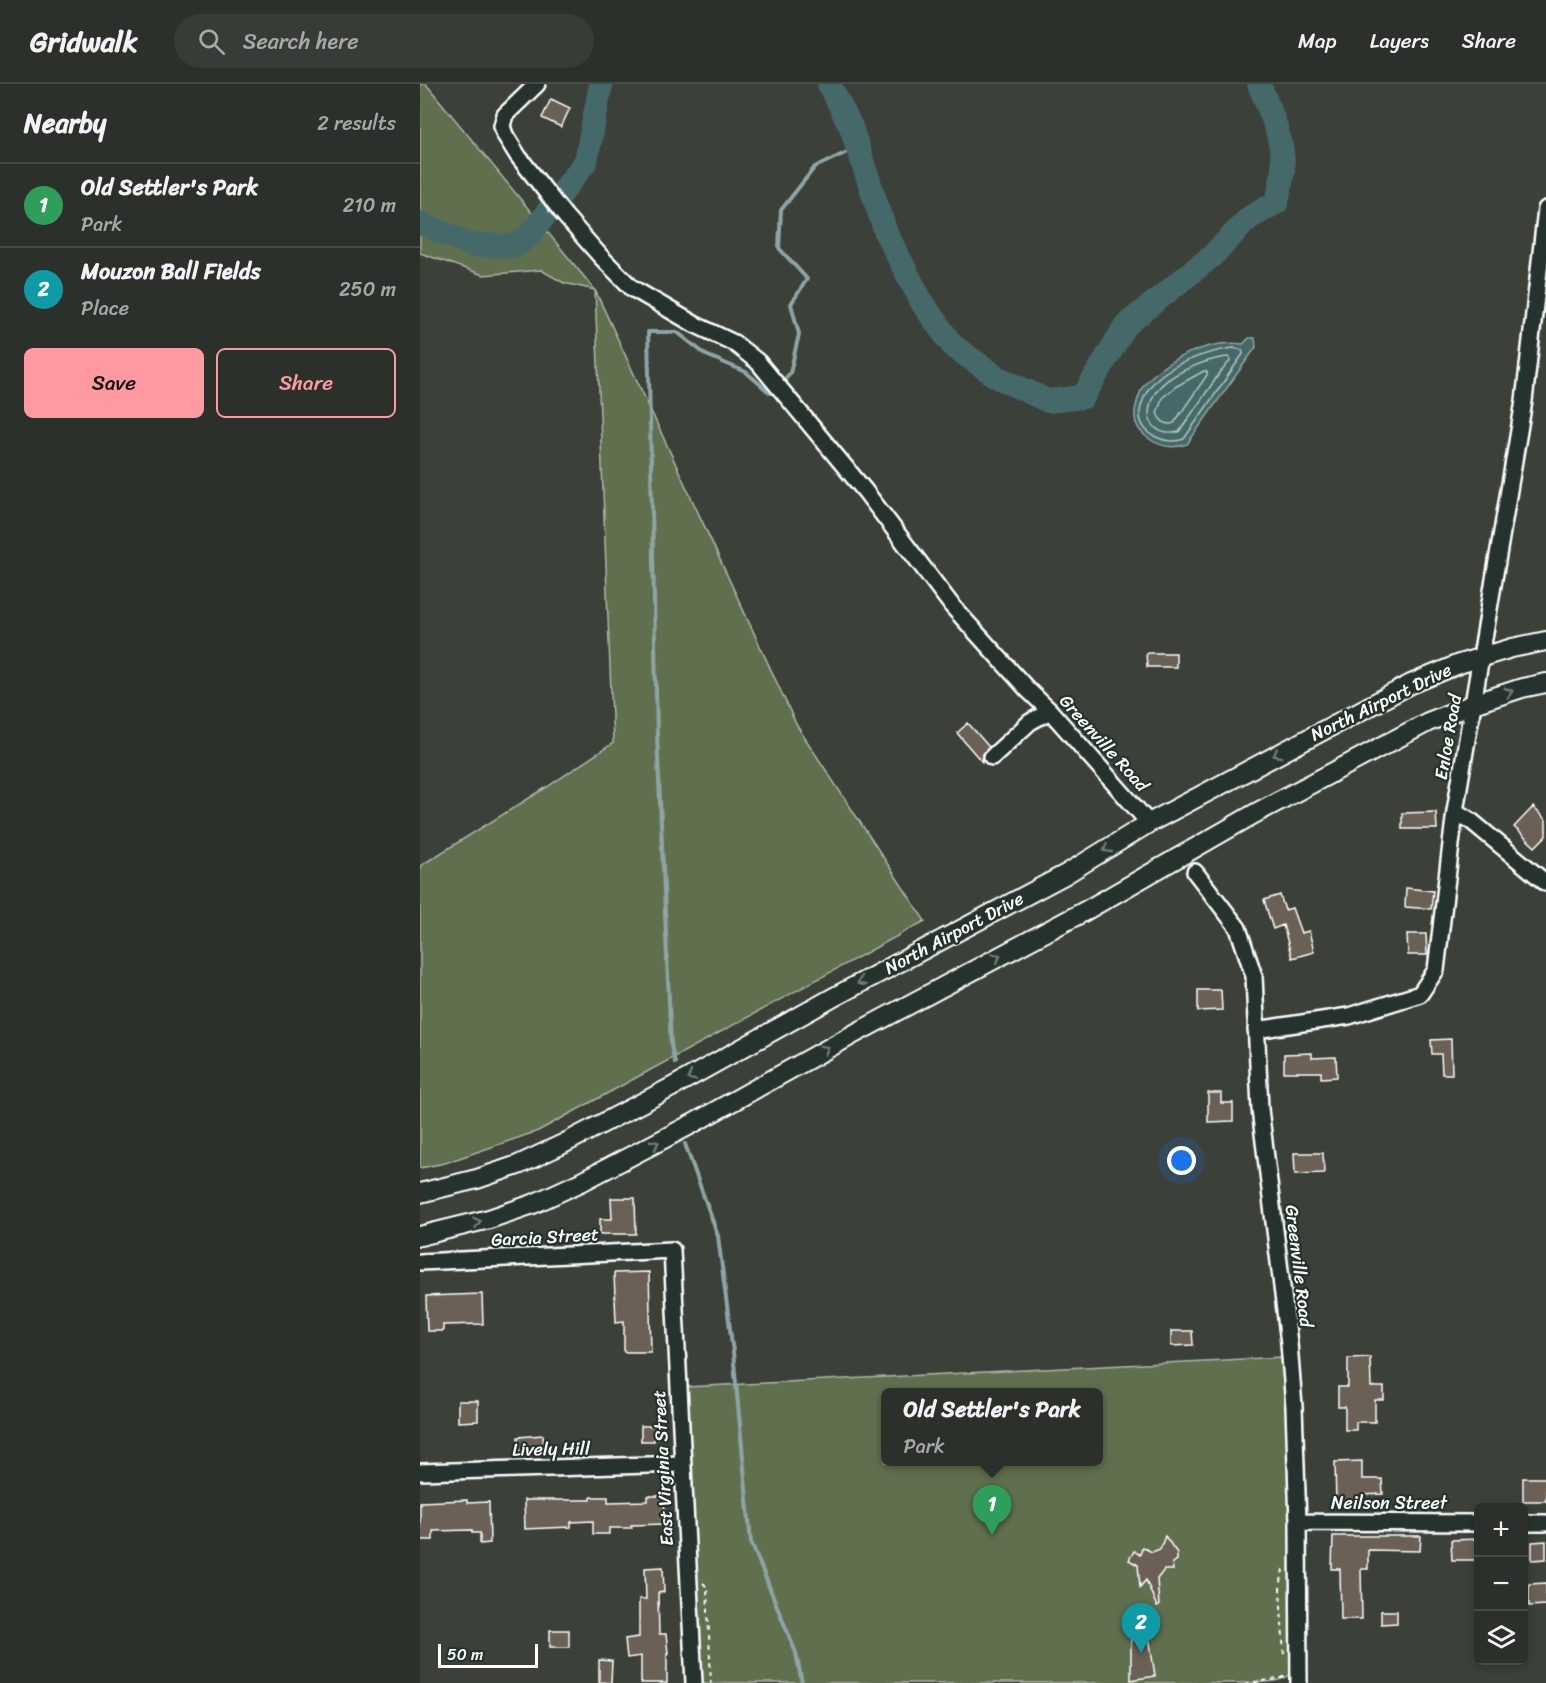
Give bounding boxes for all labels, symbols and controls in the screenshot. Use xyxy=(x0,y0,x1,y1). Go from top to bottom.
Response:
search box xyxy=(174,14,594,68)
text: Gridwalk xyxy=(30,17,138,66)
text: Search here xyxy=(243,22,359,61)
text: Map xyxy=(1298,22,1337,60)
text: Layers xyxy=(1370,22,1429,60)
text: Share xyxy=(1462,22,1516,60)
icon: search xyxy=(195,25,228,58)
text: Nearby xyxy=(24,100,106,146)
text: 2 results xyxy=(317,106,396,141)
text: Old Settler's Park xyxy=(81,168,258,207)
text: 1 xyxy=(39,188,48,223)
text: 210 m xyxy=(343,188,396,223)
text: Park xyxy=(81,207,122,242)
text: Mouzon Ball Fields xyxy=(81,252,261,291)
text: 2 xyxy=(38,272,49,307)
text: 250 m xyxy=(339,272,396,307)
text: Place xyxy=(81,291,129,326)
button: Save xyxy=(24,348,204,418)
button: Share xyxy=(216,348,396,418)
street label: North Airport Drive xyxy=(1305,654,1457,750)
street label: Greenville Road xyxy=(1051,687,1158,801)
one-way arrow xyxy=(1503,687,1514,700)
street label: Enloe Road xyxy=(1425,690,1472,782)
one-way arrow xyxy=(1273,747,1283,758)
one-way arrow xyxy=(1103,842,1113,854)
street label: North Airport Drive xyxy=(878,883,1030,983)
one-way arrow xyxy=(991,953,1001,964)
one-way arrow xyxy=(857,975,868,986)
one-way arrow xyxy=(819,1045,830,1057)
one-way arrow xyxy=(687,1069,697,1081)
one-way arrow xyxy=(648,1139,659,1151)
your location xyxy=(1167,1146,1196,1175)
street label: Greenville Road xyxy=(1276,1203,1323,1330)
one-way arrow xyxy=(472,1217,482,1230)
street label: Garcia Street xyxy=(490,1218,600,1256)
popup xyxy=(881,1388,1103,1466)
street label: East Virginia Street xyxy=(643,1389,683,1547)
text: Old Settler's Park xyxy=(904,1390,1080,1429)
text: Park xyxy=(904,1429,945,1464)
street label: Lively Hill xyxy=(512,1432,591,1466)
pin: 1 xyxy=(972,1486,1012,1535)
street label: Neilson Street xyxy=(1331,1487,1448,1519)
map controls xyxy=(1474,1503,1528,1665)
button: + xyxy=(1474,1503,1528,1557)
button: − xyxy=(1474,1557,1528,1611)
pin: 2 xyxy=(1122,1604,1160,1653)
button: layers xyxy=(1474,1611,1528,1665)
text: 50 m xyxy=(447,1640,483,1669)
scale bar xyxy=(438,1641,538,1668)

